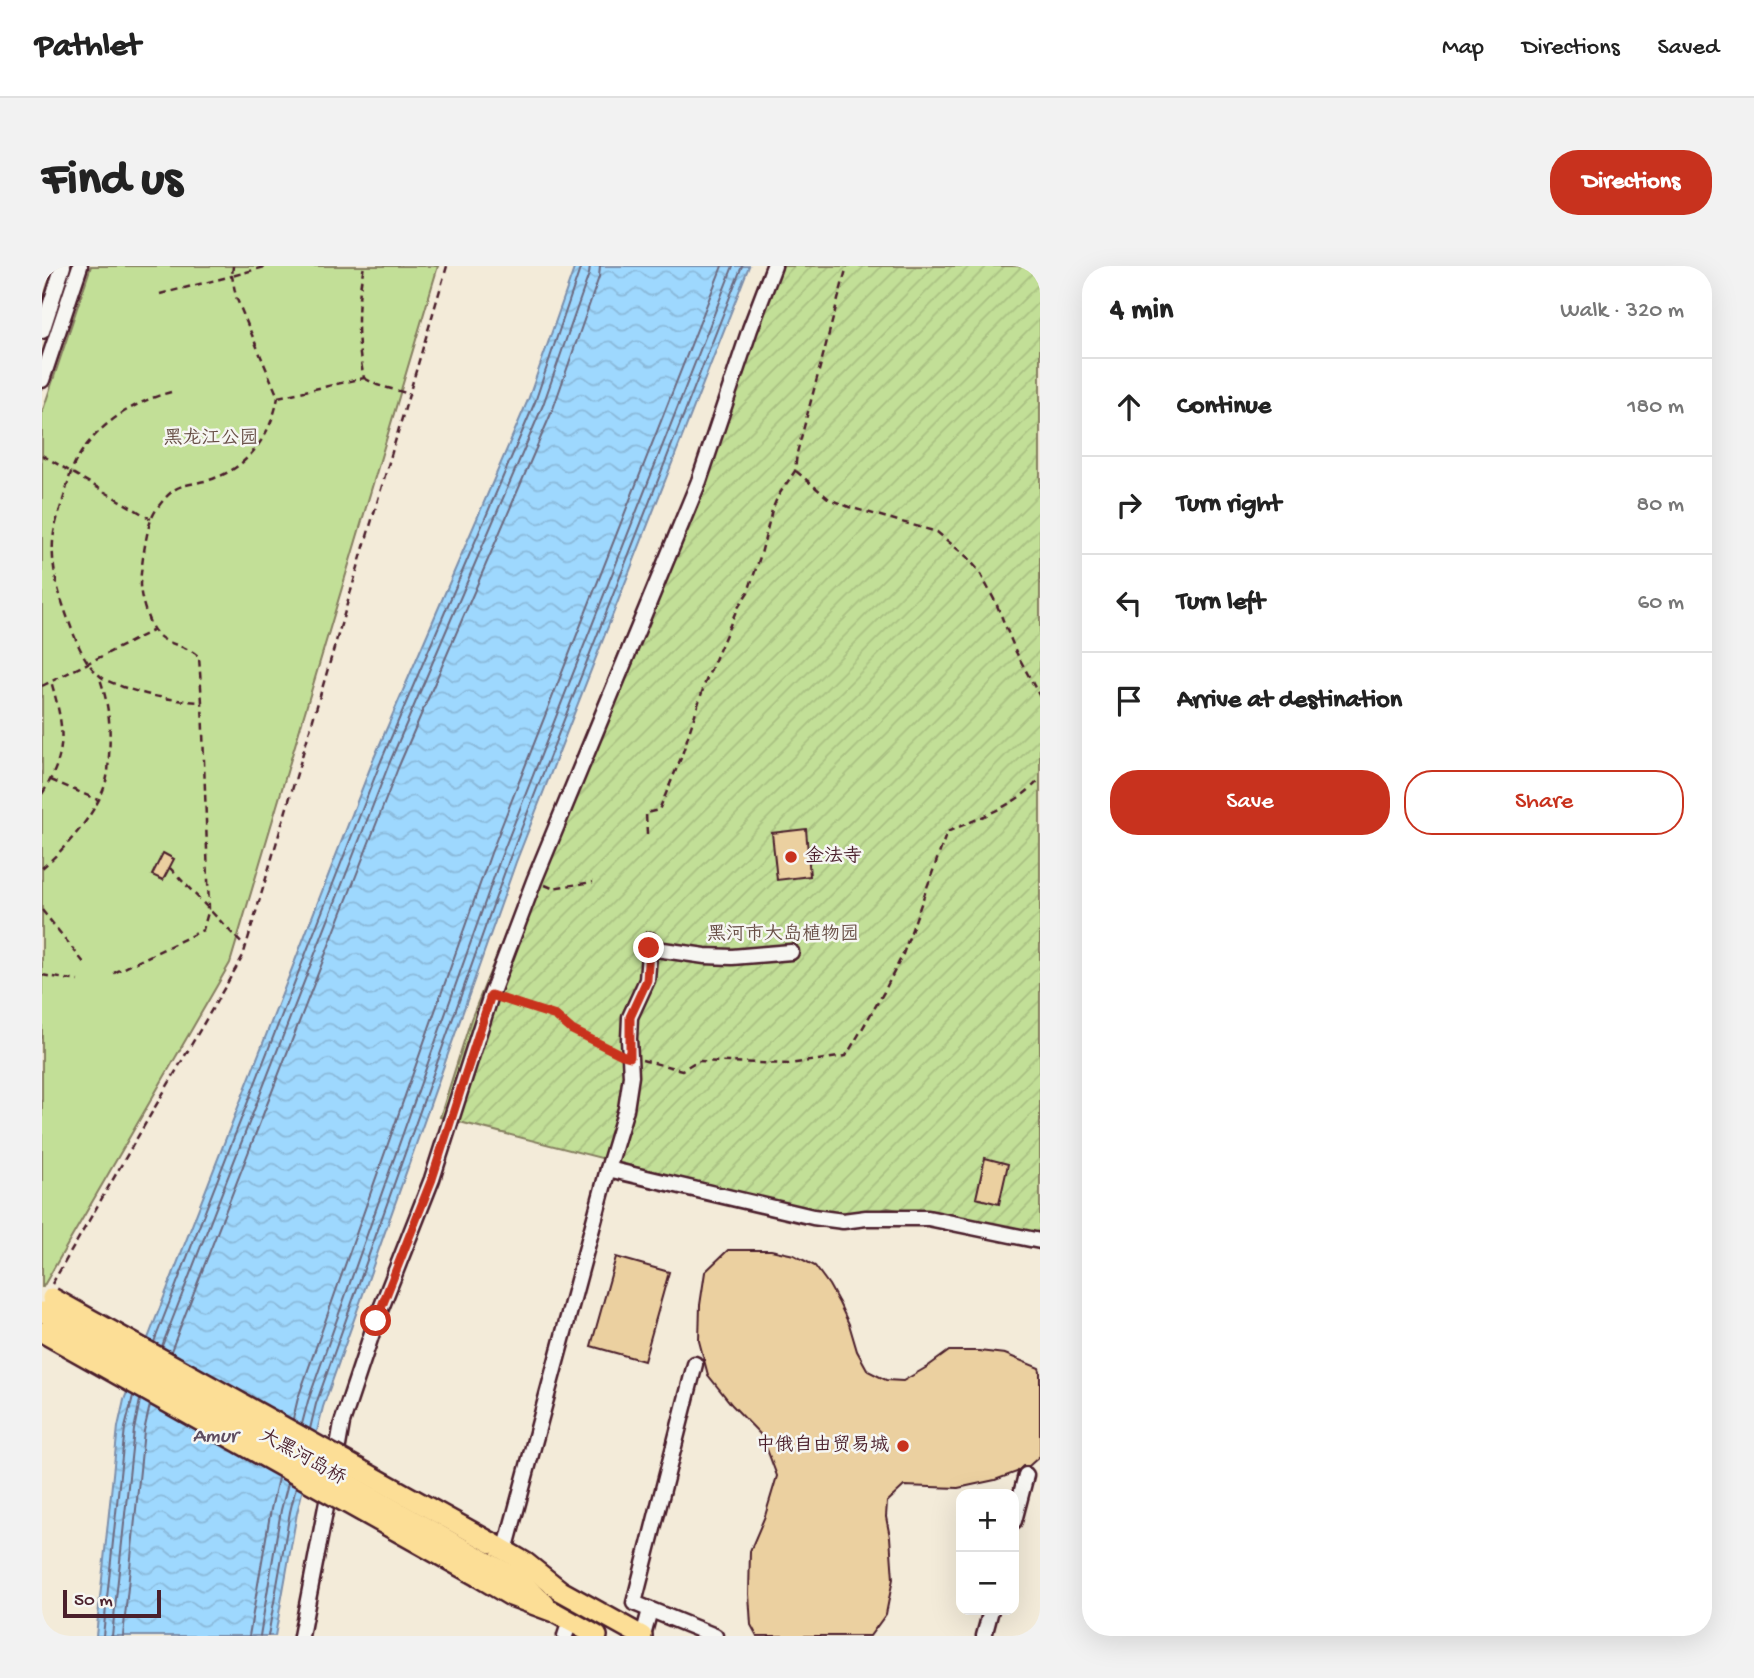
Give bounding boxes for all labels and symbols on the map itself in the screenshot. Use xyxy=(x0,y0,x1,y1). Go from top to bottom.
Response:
park label: 黑龙江公园 xyxy=(163,427,259,451)
place label: 金法寺 xyxy=(805,845,862,869)
marker: 金法寺 xyxy=(783,849,799,865)
park label: 黑河市大岛植物园 xyxy=(707,923,859,947)
route end xyxy=(633,932,664,963)
route start xyxy=(360,1305,391,1336)
street label: 大黑河岛桥 xyxy=(255,1424,350,1491)
water label: Amur xyxy=(193,1425,242,1450)
place label: 中俄自由贸易城 xyxy=(756,1434,889,1458)
marker: 中俄自由贸易城 xyxy=(895,1438,911,1454)
scale bar xyxy=(63,1587,161,1619)

